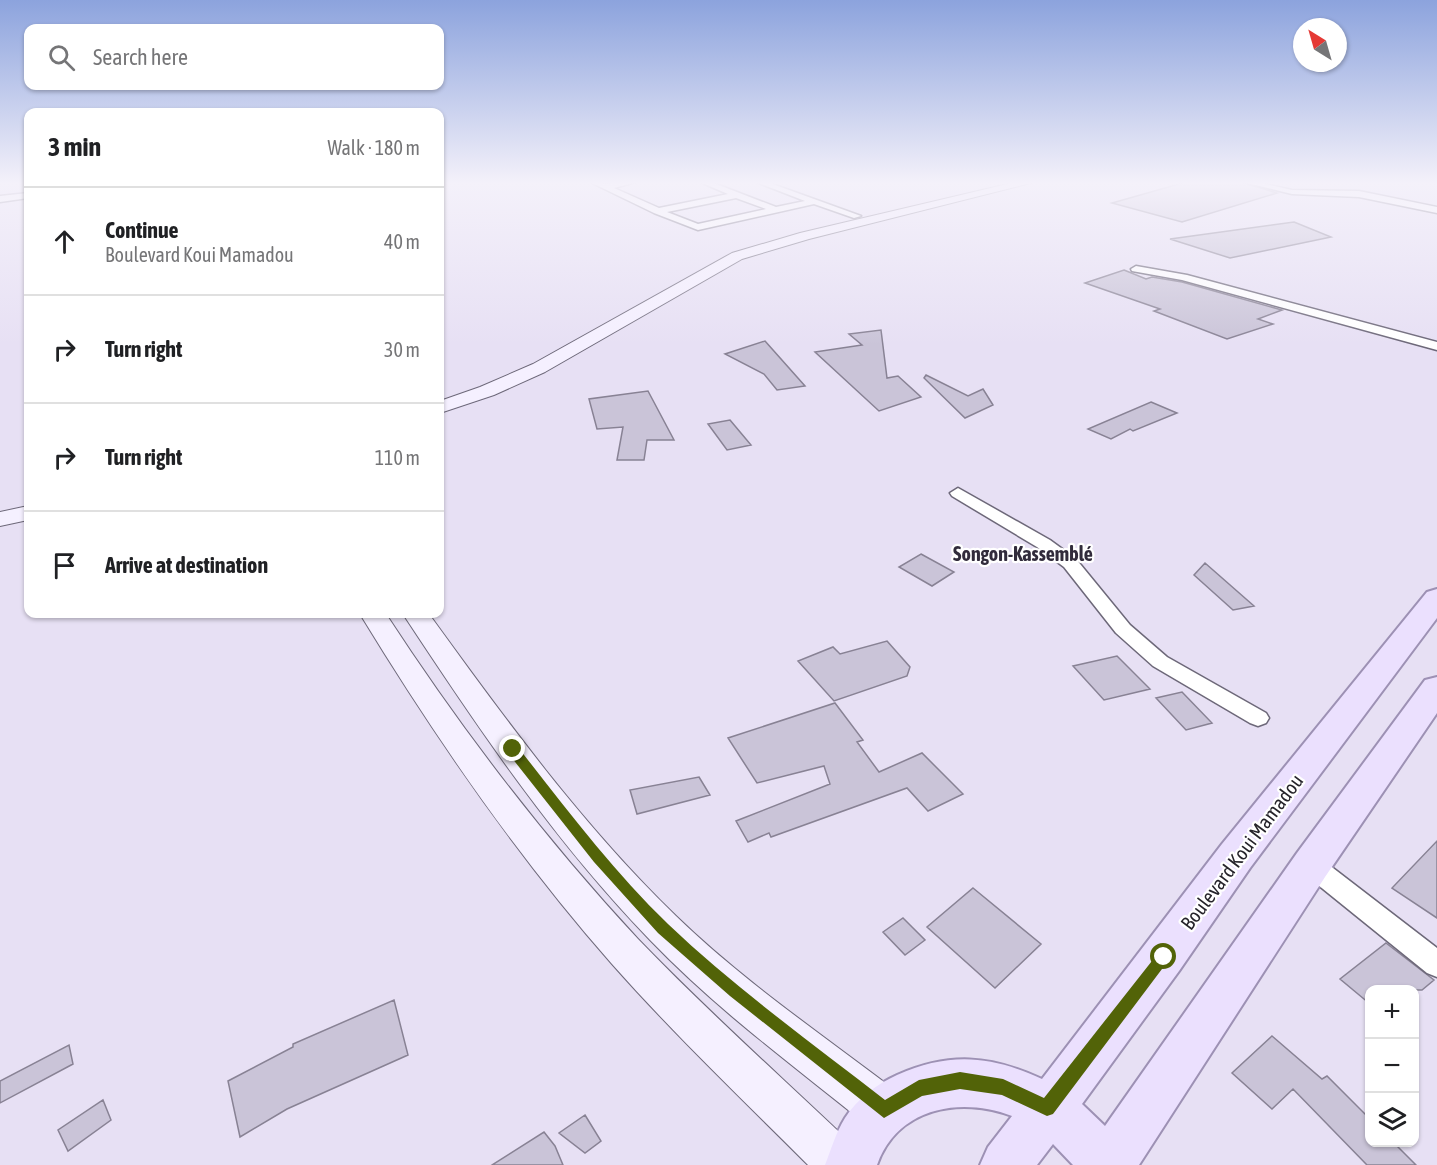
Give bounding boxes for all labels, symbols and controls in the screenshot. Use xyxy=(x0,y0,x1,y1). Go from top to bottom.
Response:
north arrow xyxy=(1293,18,1347,72)
search box xyxy=(24,24,444,90)
icon: search xyxy=(45,41,78,74)
text: Search here xyxy=(93,44,188,70)
text: 3 min xyxy=(48,132,101,162)
text: Walk · 180 m xyxy=(328,136,420,159)
text: Continue xyxy=(105,217,179,243)
icon: ahead xyxy=(48,225,81,258)
text: 40 m xyxy=(384,230,420,253)
text: Boulevard Koui Mamadou xyxy=(105,243,294,266)
icon: right xyxy=(48,333,81,366)
text: Turn right xyxy=(105,336,182,362)
text: 30 m xyxy=(384,338,420,361)
icon: right xyxy=(48,441,81,474)
text: Turn right xyxy=(105,444,182,470)
text: 110 m xyxy=(375,446,420,469)
district label: Songon-Kassemblé xyxy=(953,542,1093,565)
icon: arrive xyxy=(48,549,81,582)
text: Arrive at destination xyxy=(105,552,268,578)
route end xyxy=(499,735,525,761)
street label: Boulevard Koui Mamadou xyxy=(1176,769,1308,934)
route start xyxy=(1150,943,1176,969)
map controls xyxy=(1365,985,1419,1147)
button: + xyxy=(1365,985,1419,1039)
button: − xyxy=(1365,1039,1419,1093)
button: layers xyxy=(1365,1093,1419,1147)

